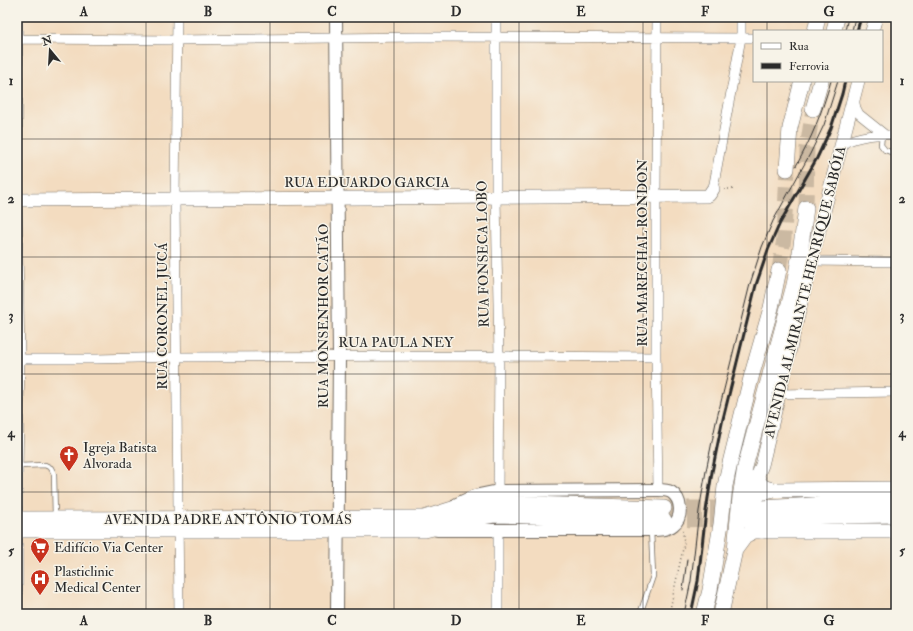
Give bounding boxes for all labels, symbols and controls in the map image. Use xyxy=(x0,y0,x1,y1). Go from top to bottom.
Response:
text: A xyxy=(79,4,89,20)
text: B xyxy=(204,4,212,20)
text: C xyxy=(327,4,337,20)
text: D xyxy=(451,4,462,20)
text: E xyxy=(576,4,586,20)
text: F xyxy=(701,4,710,20)
text: G xyxy=(824,4,835,20)
north arrow xyxy=(30,30,70,70)
legend xyxy=(753,30,883,82)
text: N xyxy=(39,33,55,49)
text: Rua xyxy=(789,39,810,54)
text: Ferrovia xyxy=(789,59,830,74)
text: 1 xyxy=(9,73,14,89)
text: 1 xyxy=(900,73,905,89)
street label: AVENIDA ALMIRANTE HENRIQUE SABÓIA xyxy=(760,144,850,441)
street label: RUA MARECHAL RONDON xyxy=(634,159,651,347)
street label: RUA EDUARDO GARCIA xyxy=(284,174,450,191)
street label: RUA FONSECA LOBO xyxy=(473,180,493,328)
text: 2 xyxy=(8,191,15,207)
text: 2 xyxy=(899,191,906,207)
street label: RUA MONSENHOR CATÃO xyxy=(315,224,332,408)
street label: RUA CORONEL JUCÁ xyxy=(154,242,171,390)
text: 3 xyxy=(9,308,14,324)
text: 3 xyxy=(900,308,905,324)
street label: RUA PAULA NEY xyxy=(338,334,454,351)
text: 4 xyxy=(6,425,15,441)
text: 4 xyxy=(897,425,906,441)
place label: Igreja Batista Alvorada xyxy=(82,439,157,472)
church icon: Igreja Batista Alvorada xyxy=(58,444,80,472)
street label: AVENIDA PADRE ANTÔNIO TOMÁS xyxy=(103,511,352,528)
supermarket icon: Edifício Via Center xyxy=(29,536,51,564)
place label: Edifício Via Center xyxy=(54,539,164,556)
text: 5 xyxy=(8,543,14,559)
text: 5 xyxy=(899,543,905,559)
place label: Plasticlinic Medical Center xyxy=(54,563,141,596)
hospital icon: Plasticlinic Medical Center xyxy=(29,568,51,596)
text: A xyxy=(79,613,89,629)
text: B xyxy=(204,613,212,629)
text: C xyxy=(327,613,337,629)
text: D xyxy=(451,613,462,629)
text: E xyxy=(576,613,586,629)
text: F xyxy=(701,613,710,629)
text: G xyxy=(824,613,835,629)

